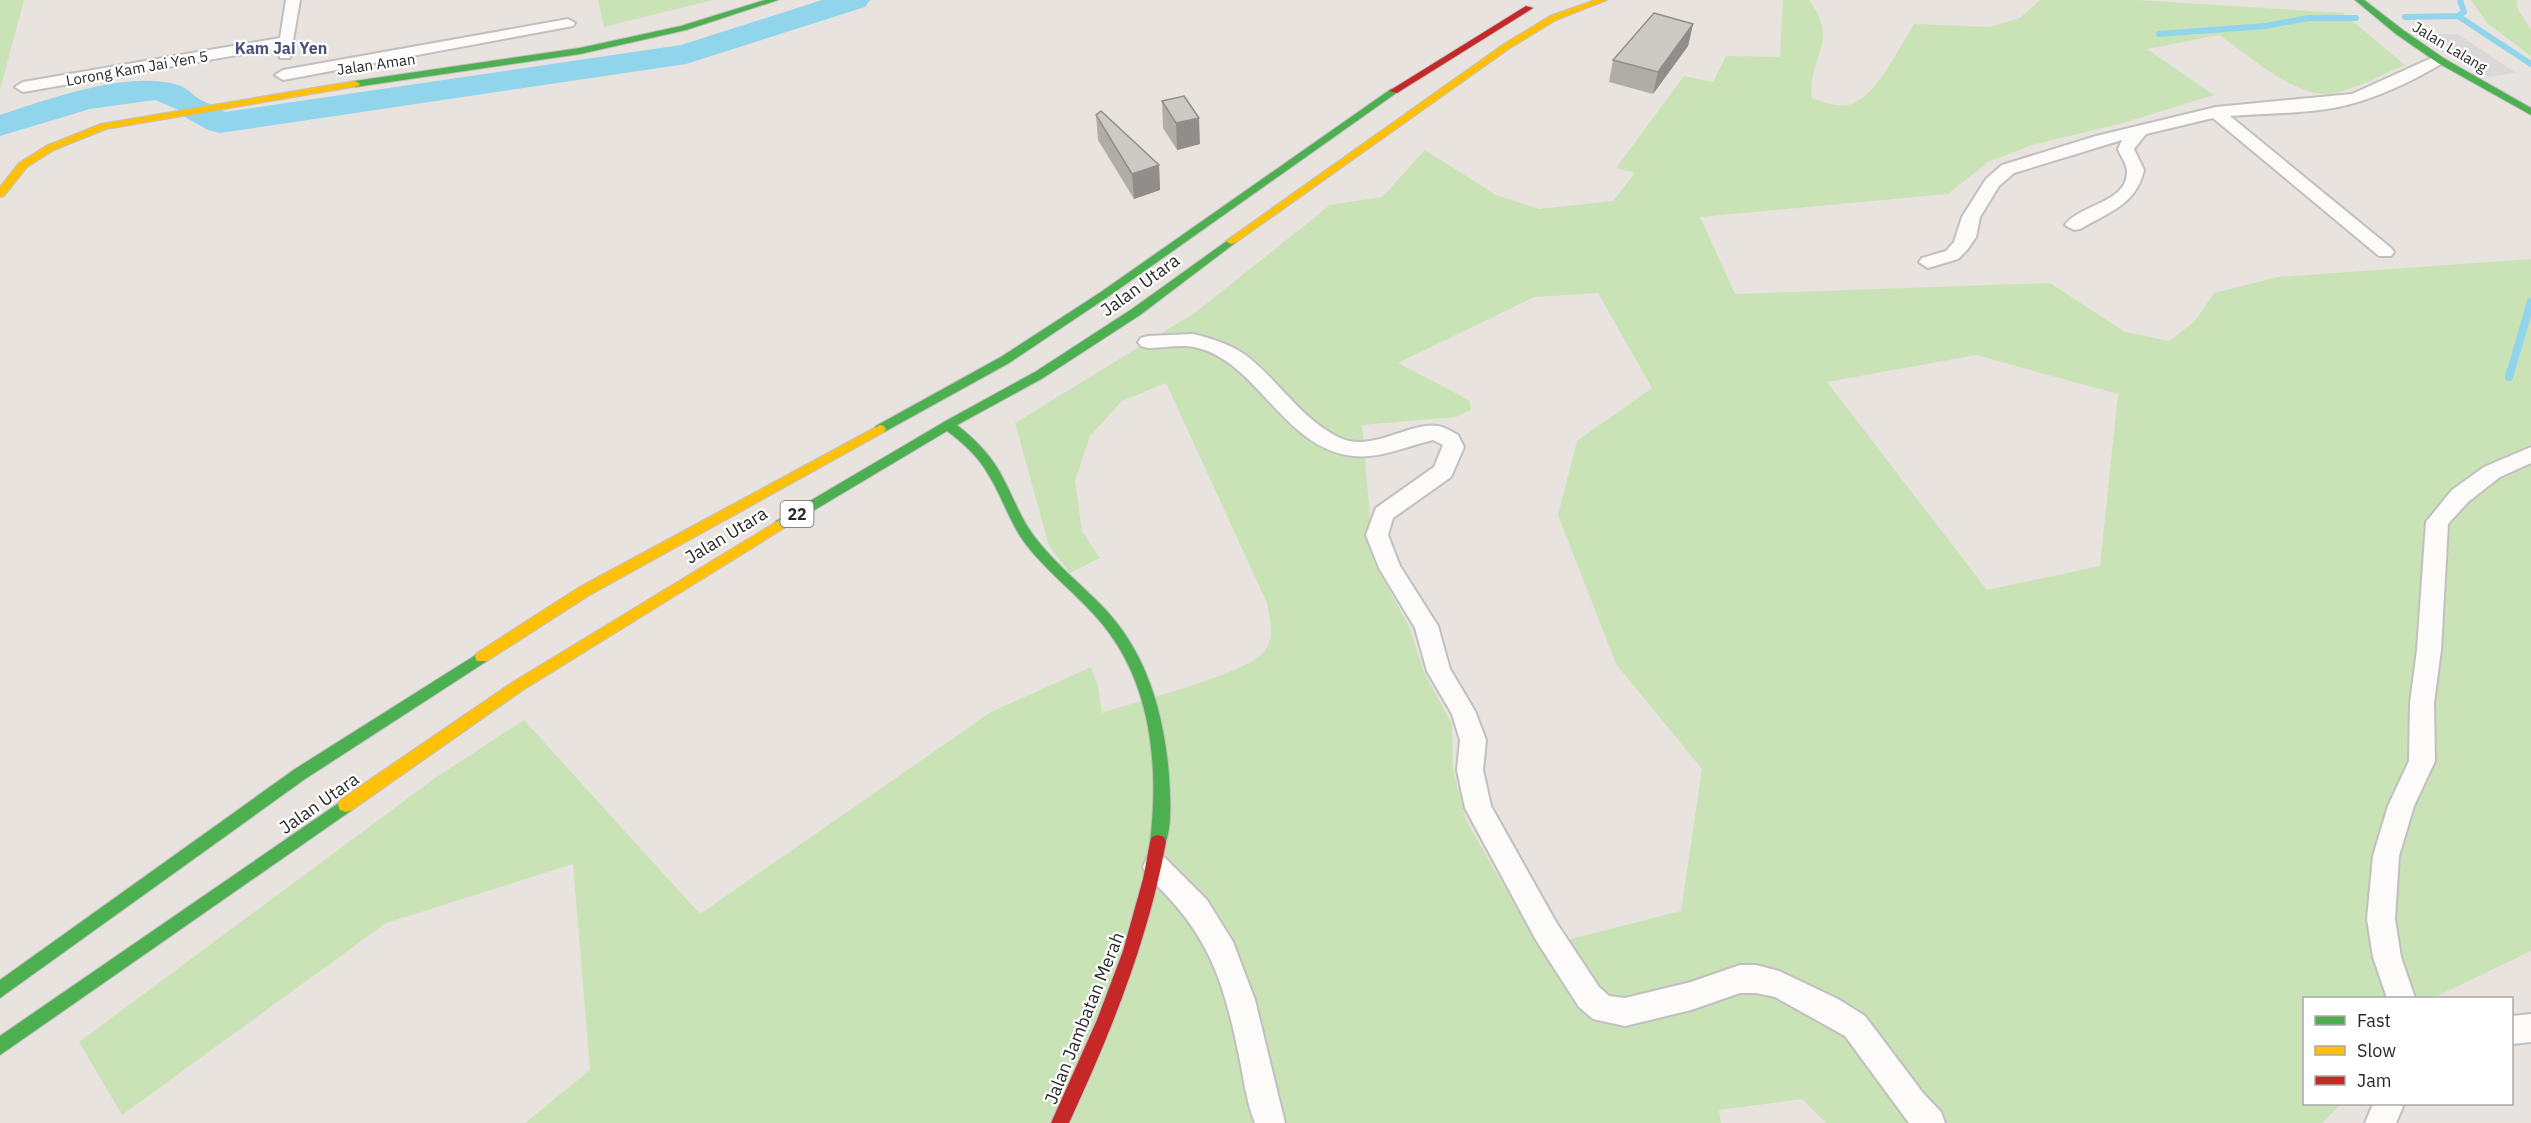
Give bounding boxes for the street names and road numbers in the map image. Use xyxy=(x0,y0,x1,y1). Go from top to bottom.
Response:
street label: Jalan Lalang xyxy=(2409,17,2491,77)
street label: Lorong Kam Jai Yen 5 xyxy=(64,46,210,90)
street label: Jalan Aman xyxy=(336,49,416,79)
street label: Jalan Utara xyxy=(1096,248,1184,321)
street label: Jalan Utara xyxy=(681,501,772,569)
road number: 22 xyxy=(780,501,814,527)
street label: Jalan Utara xyxy=(275,767,364,839)
street label: Jalan Jambatan Merah xyxy=(1039,929,1129,1107)

